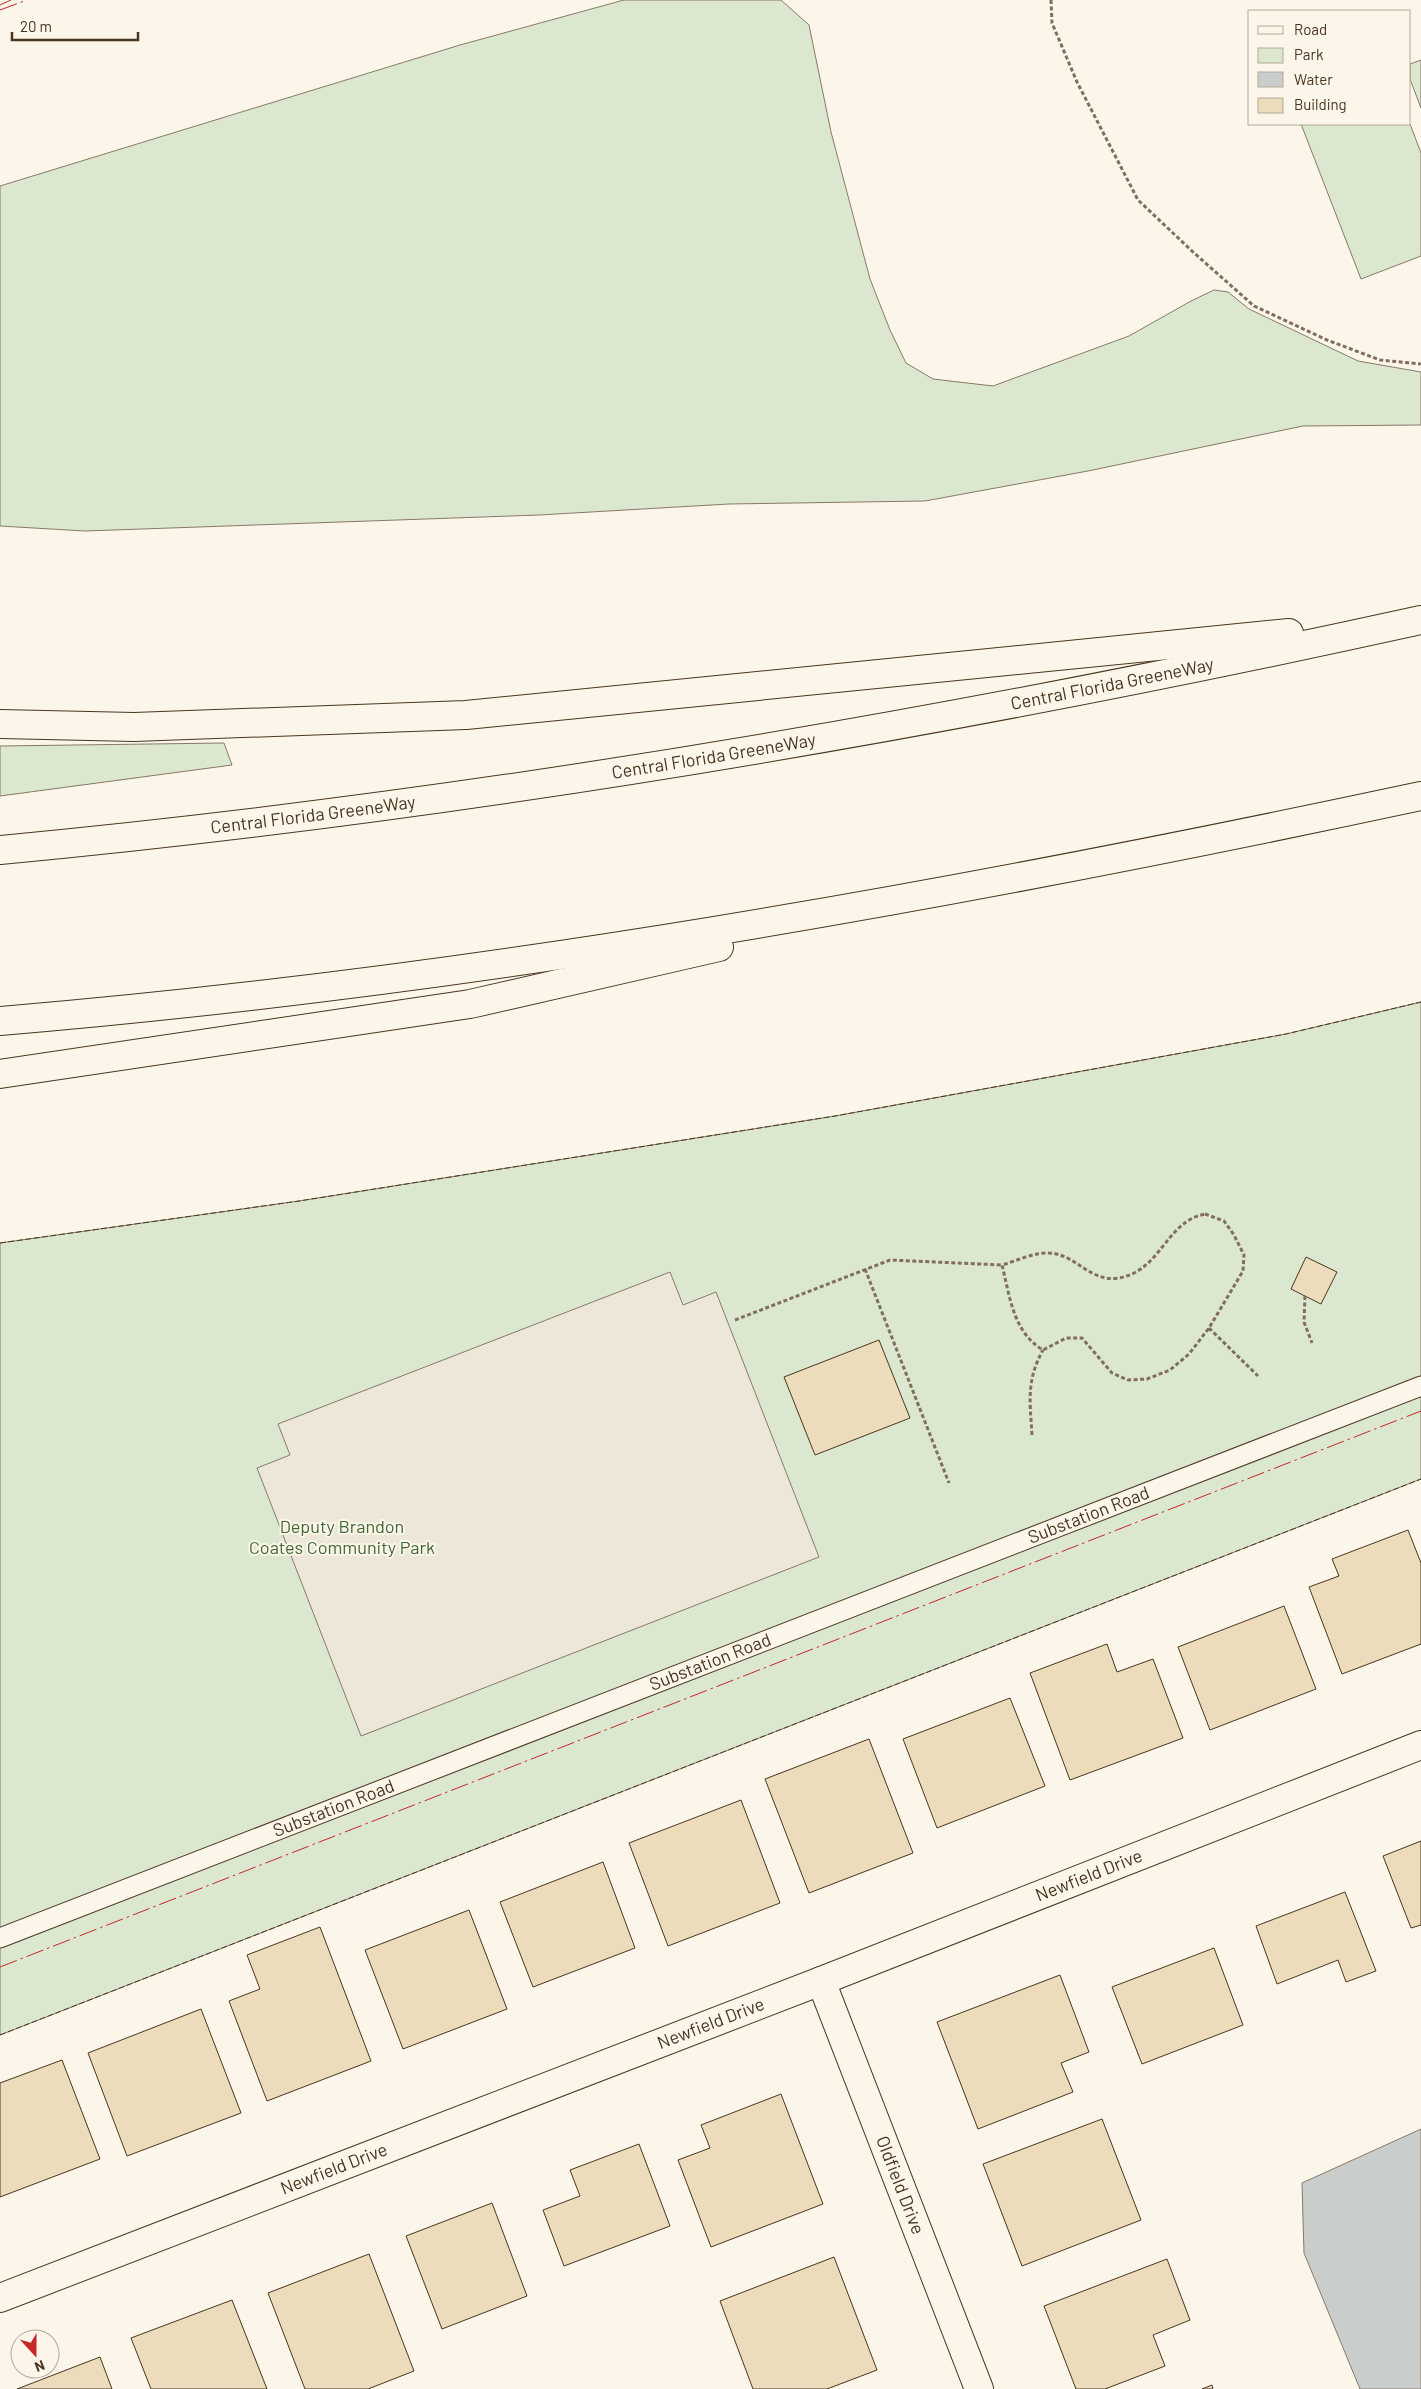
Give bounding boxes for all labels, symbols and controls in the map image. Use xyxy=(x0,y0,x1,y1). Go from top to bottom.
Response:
scale bar xyxy=(12,10,139,42)
legend xyxy=(1248,10,1411,125)
text: 20 m xyxy=(20,17,52,35)
text: Road xyxy=(1294,20,1327,38)
text: Park xyxy=(1294,45,1324,63)
text: Water xyxy=(1294,70,1333,88)
text: Building xyxy=(1294,95,1347,113)
street label: Central Florida GreeneWay xyxy=(1009,652,1216,714)
street label: Central Florida GreeneWay xyxy=(610,728,817,783)
street label: Central Florida GreeneWay xyxy=(209,790,417,838)
street label: Substation Road xyxy=(1025,1481,1152,1548)
park label: Deputy Brandon Coates Community Park xyxy=(249,1515,435,1558)
street label: Substation Road xyxy=(646,1628,774,1695)
street label: Substation Road xyxy=(270,1774,397,1841)
street label: Newfield Drive xyxy=(1032,1844,1145,1906)
street label: Newfield Drive xyxy=(654,1992,767,2053)
street label: Oldfield Drive xyxy=(872,2133,930,2237)
street label: Newfield Drive xyxy=(277,2138,390,2199)
north arrow xyxy=(10,2329,60,2379)
text: N xyxy=(32,2357,47,2376)

